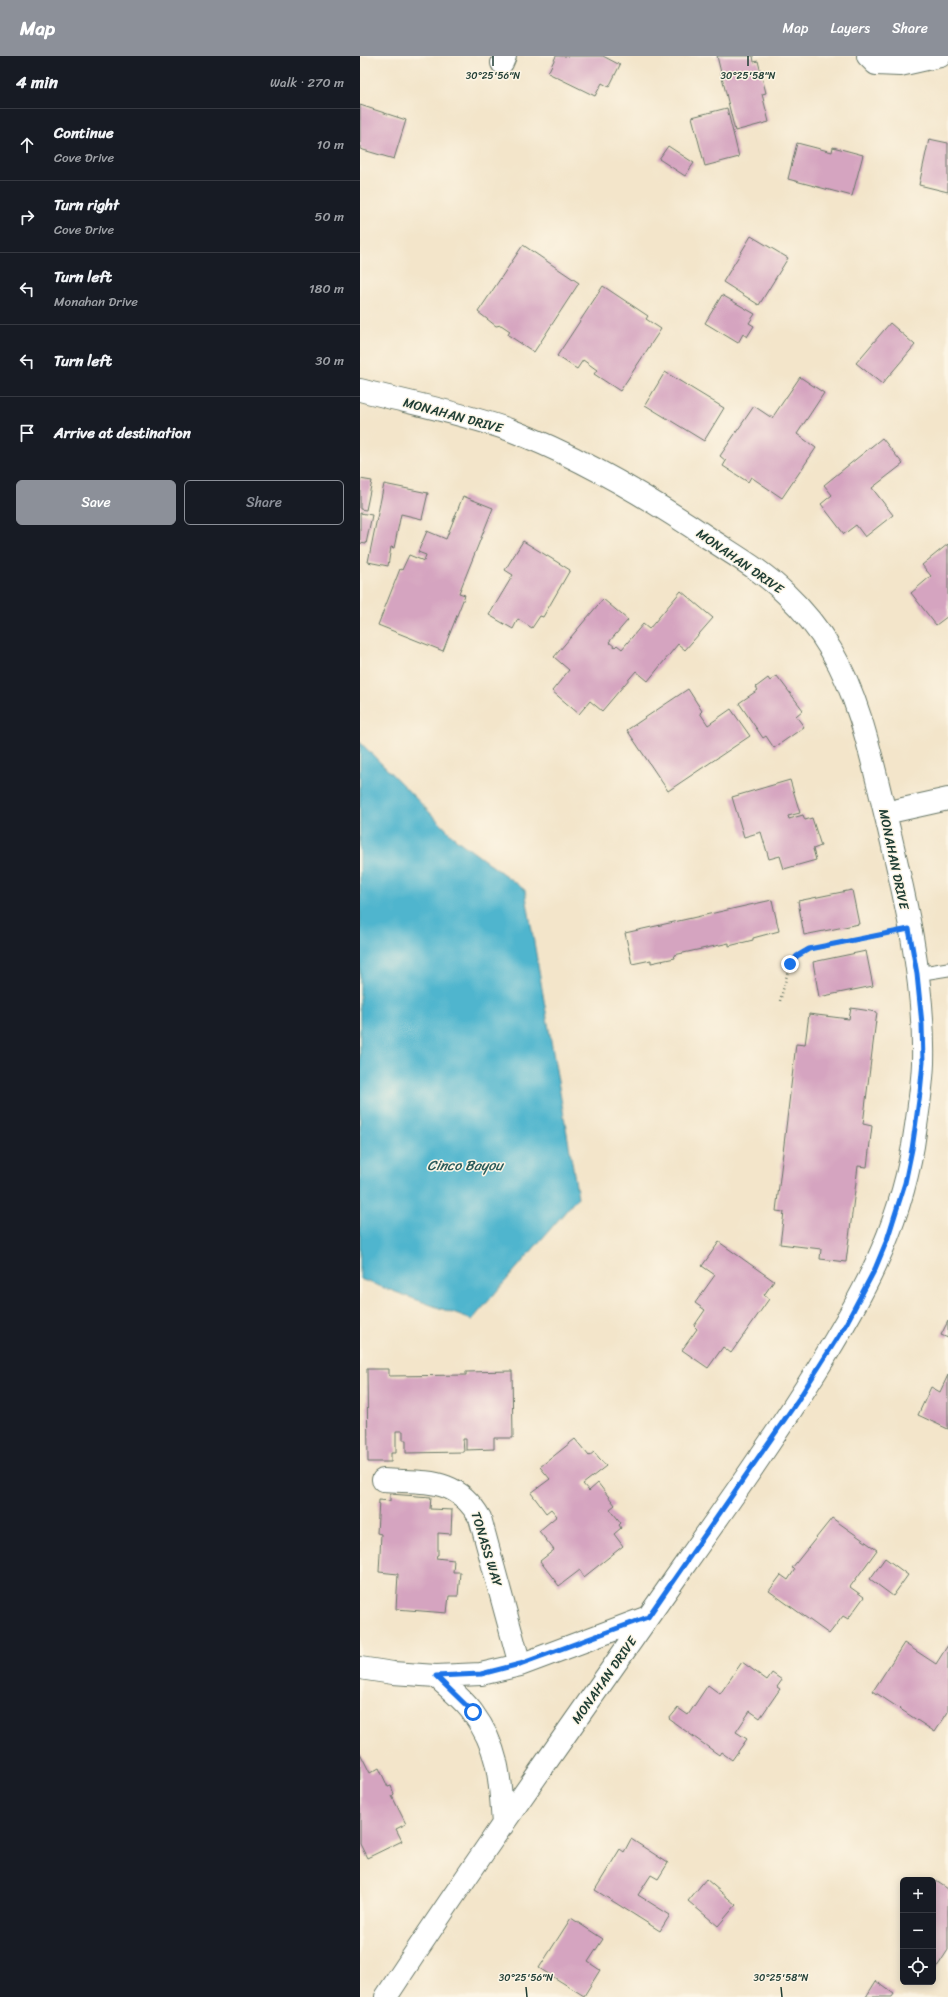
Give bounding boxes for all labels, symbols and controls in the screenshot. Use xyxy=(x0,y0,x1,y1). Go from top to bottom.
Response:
text: Map xyxy=(20,12,55,45)
text: Map xyxy=(783,16,808,41)
text: Layers xyxy=(830,16,870,41)
text: Share xyxy=(892,16,928,41)
text: 4 min xyxy=(16,67,58,97)
text: 30°25'56"N xyxy=(466,67,520,85)
text: 30°25'58"N xyxy=(721,67,776,85)
text: Walk · 270 m xyxy=(270,71,344,94)
text: Continue xyxy=(54,120,114,146)
text: 10 m xyxy=(317,133,344,156)
icon: ahead xyxy=(16,134,38,156)
text: Cove Drive xyxy=(54,146,114,169)
text: Turn right xyxy=(54,192,119,218)
text: 50 m xyxy=(314,205,344,228)
icon: right xyxy=(16,206,38,228)
text: Cove Drive xyxy=(54,218,114,241)
text: Turn left xyxy=(54,264,112,290)
text: 180 m xyxy=(309,277,344,300)
icon: left xyxy=(16,278,38,300)
text: Monahan Drive xyxy=(54,290,138,313)
text: Turn left xyxy=(54,348,112,374)
text: 30 m xyxy=(315,349,344,372)
icon: left xyxy=(16,350,38,372)
street label: MONAHAN DRIVE xyxy=(401,391,506,440)
text: Arrive at destination xyxy=(54,420,191,446)
icon: arrive xyxy=(16,422,38,444)
button: Save xyxy=(16,480,176,525)
button: Share xyxy=(184,480,344,525)
street label: MONAHAN DRIVE xyxy=(692,522,789,600)
street label: MONAHAN DRIVE xyxy=(872,807,916,912)
route end xyxy=(781,955,799,973)
water label: Cinco Bayou xyxy=(427,1153,505,1178)
street label: TONASS WAY xyxy=(465,1509,510,1590)
street label: MONAHAN DRIVE xyxy=(565,1631,643,1728)
route start xyxy=(464,1703,482,1721)
map controls xyxy=(900,1877,936,1985)
button: + xyxy=(900,1877,936,1913)
button: − xyxy=(900,1913,936,1949)
button: locate xyxy=(900,1949,936,1985)
text: 30°25'56"N xyxy=(499,1969,553,1987)
text: 30°25'58"N xyxy=(754,1969,809,1987)

